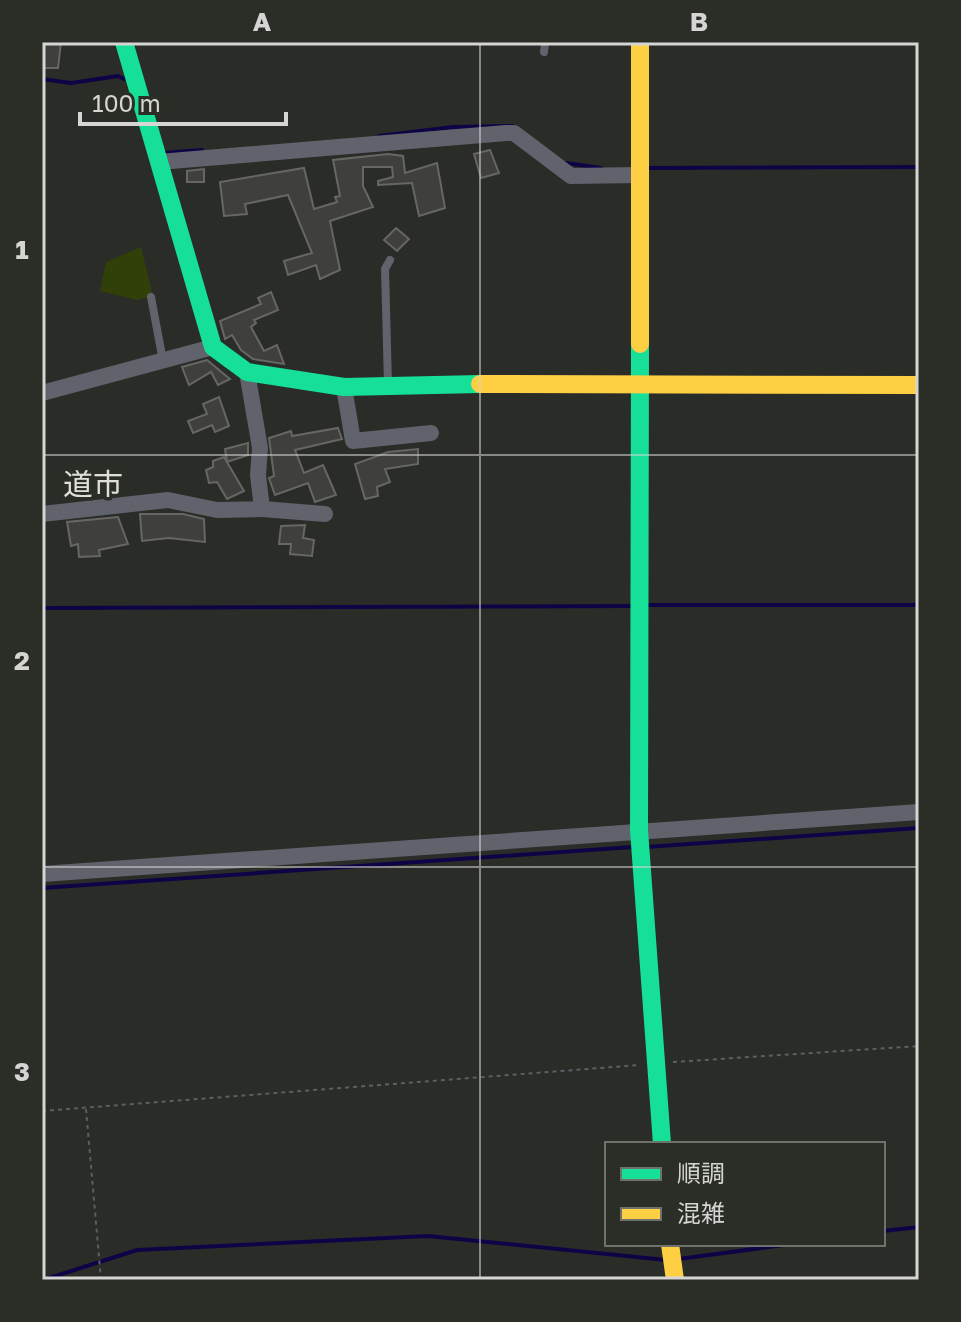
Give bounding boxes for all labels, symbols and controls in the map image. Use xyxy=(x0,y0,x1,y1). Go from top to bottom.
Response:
text: A xyxy=(253,6,272,37)
text: B xyxy=(690,6,708,37)
scale bar xyxy=(80,76,286,126)
text: 100 m xyxy=(92,88,161,117)
text: 1 xyxy=(15,234,29,265)
district label: 道市 xyxy=(63,466,123,502)
text: 2 xyxy=(14,645,30,676)
text: 3 xyxy=(14,1056,30,1087)
legend xyxy=(605,1142,885,1246)
text: 順調 xyxy=(677,1158,725,1187)
text: 混雑 xyxy=(677,1198,725,1227)

